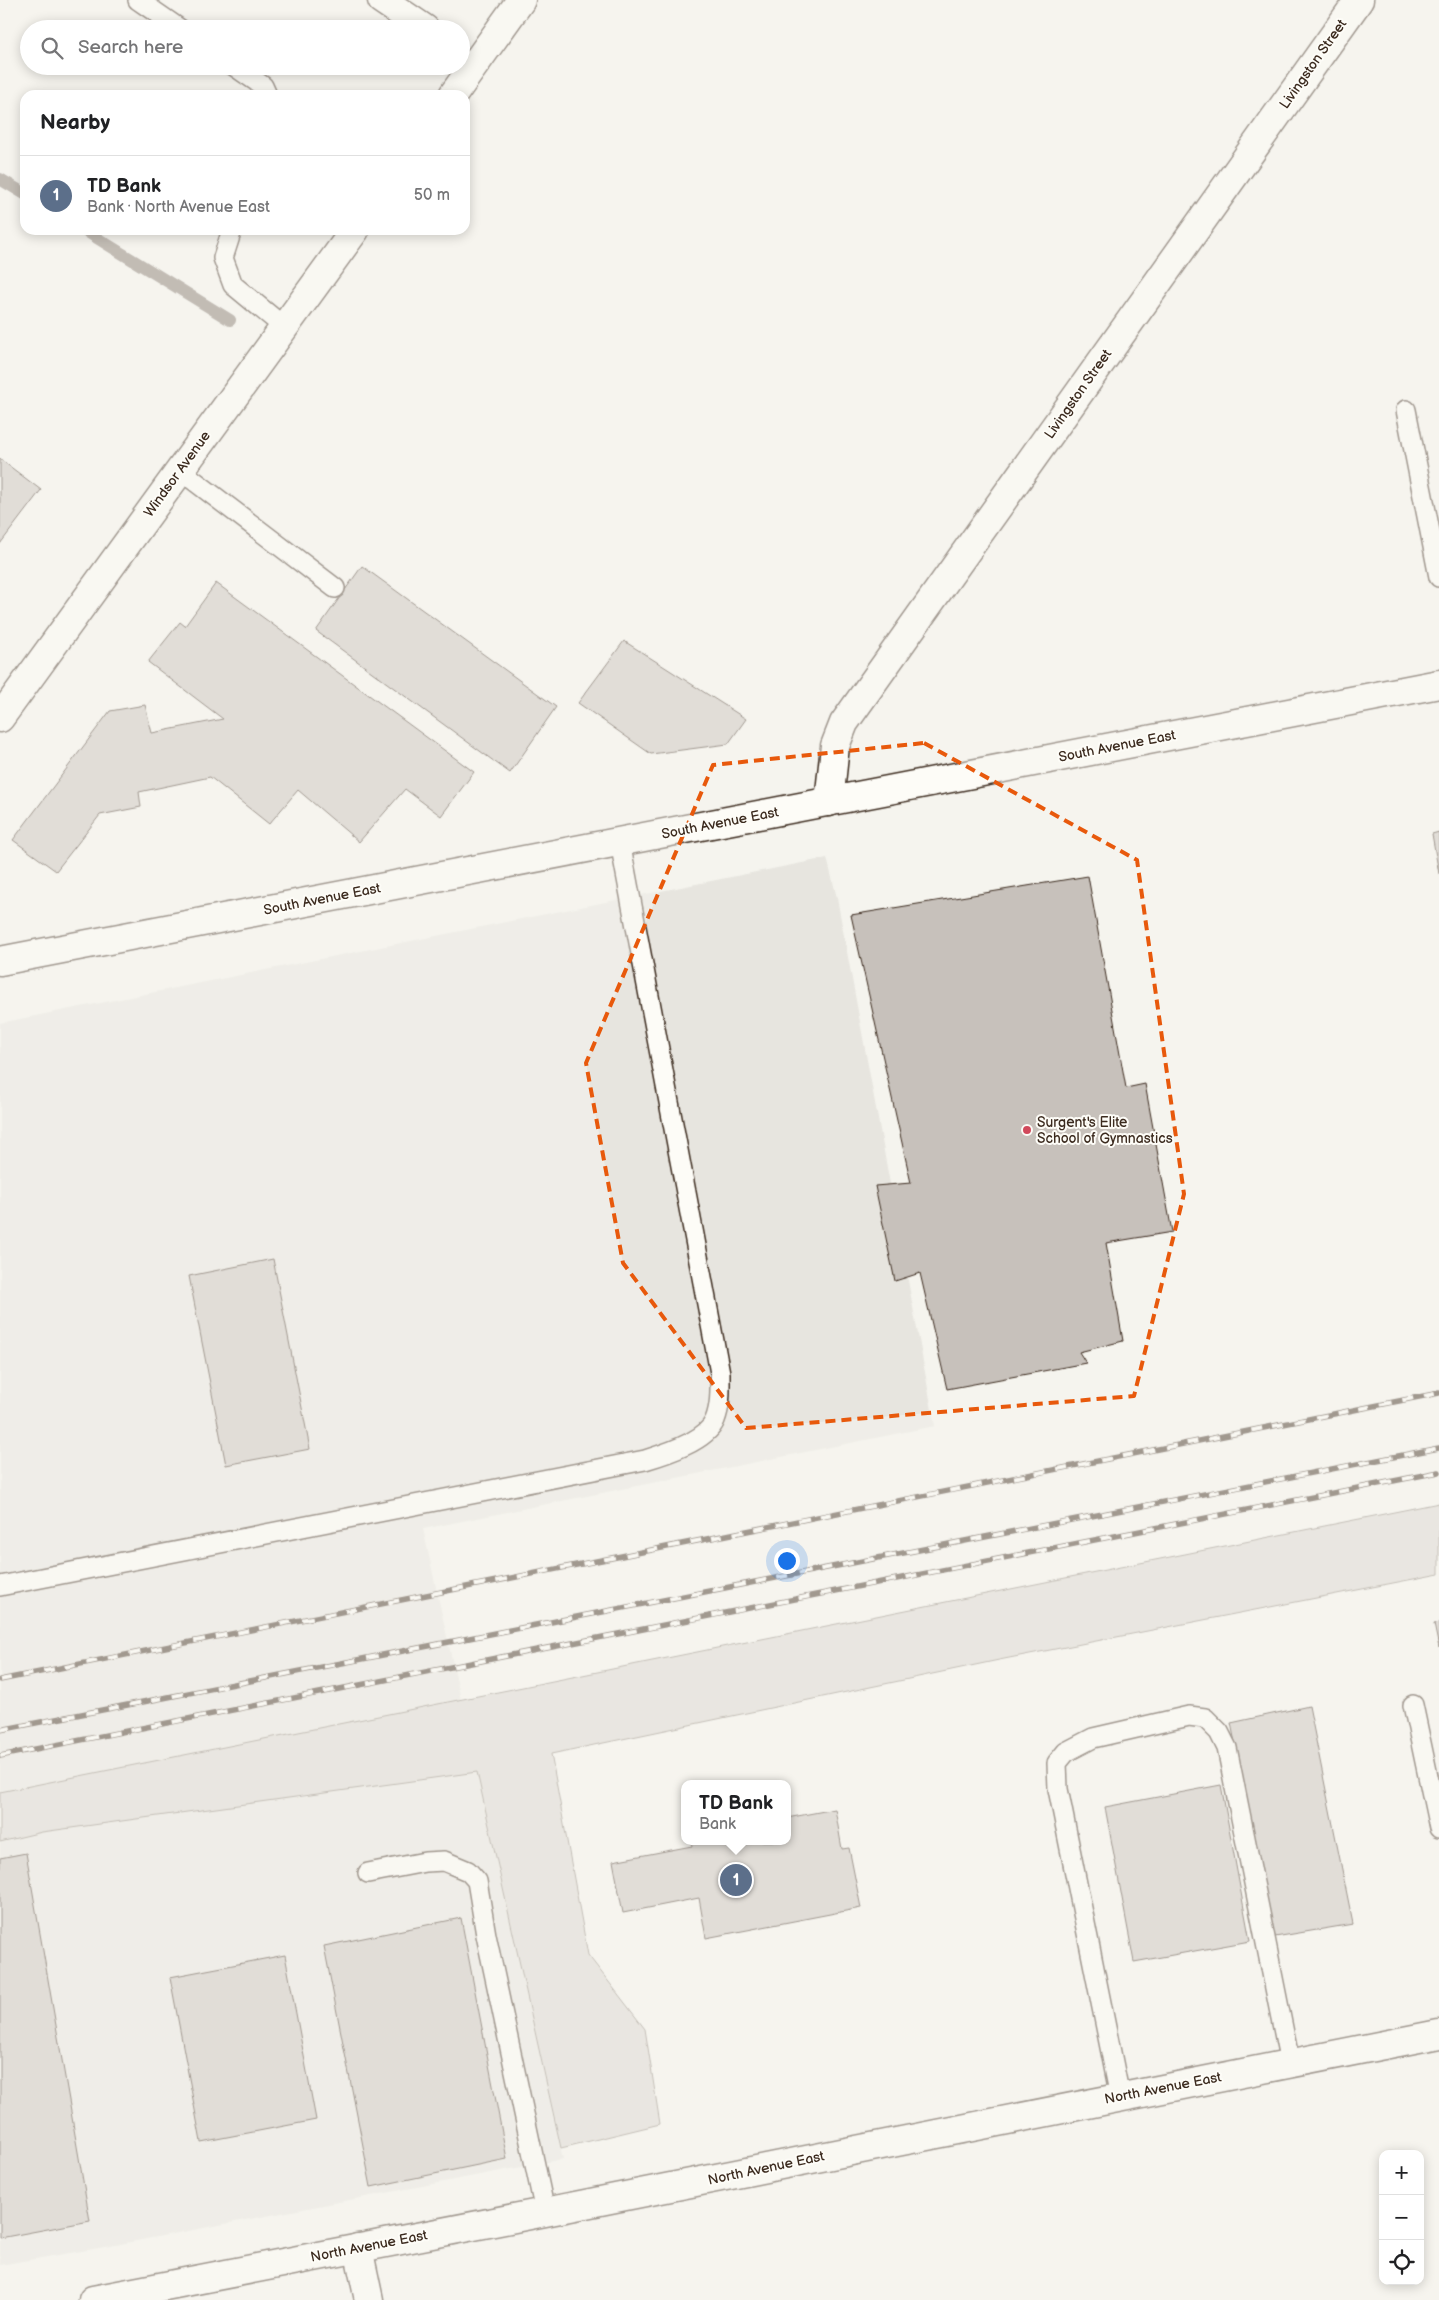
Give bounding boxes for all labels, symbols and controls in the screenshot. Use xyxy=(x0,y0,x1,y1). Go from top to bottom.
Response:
street label: Livingston Street xyxy=(1276,15,1351,112)
search box xyxy=(20,20,470,75)
icon: search xyxy=(38,34,66,62)
text: Search here xyxy=(78,36,183,59)
text: Nearby xyxy=(40,110,110,135)
text: TD Bank xyxy=(87,175,161,198)
text: 1 xyxy=(53,186,59,205)
text: 50 m xyxy=(414,186,450,205)
text: Bank · North Avenue East xyxy=(87,198,270,217)
street label: Livingston Street xyxy=(1041,345,1116,442)
street label: Windsor Avenue xyxy=(140,428,214,520)
street label: South Avenue East xyxy=(1057,726,1178,766)
street label: South Avenue East xyxy=(660,803,781,843)
street label: South Avenue East xyxy=(262,879,383,919)
place label: Surgent's Elite School of Gymnastics xyxy=(1037,1114,1173,1147)
marker: Surgent's Elite School of Gymnastics xyxy=(1021,1124,1033,1136)
your location xyxy=(774,1548,800,1574)
popup xyxy=(681,1780,791,1845)
text: TD Bank xyxy=(699,1792,773,1815)
text: Bank xyxy=(699,1815,736,1834)
pin: 1 xyxy=(720,1861,752,1899)
street label: North Avenue East xyxy=(1103,2068,1224,2108)
street label: North Avenue East xyxy=(706,2147,826,2189)
map controls xyxy=(1379,2150,1424,2285)
button: + xyxy=(1379,2150,1424,2195)
button: − xyxy=(1379,2195,1424,2240)
street label: North Avenue East xyxy=(309,2226,430,2266)
button: locate xyxy=(1379,2240,1424,2285)

